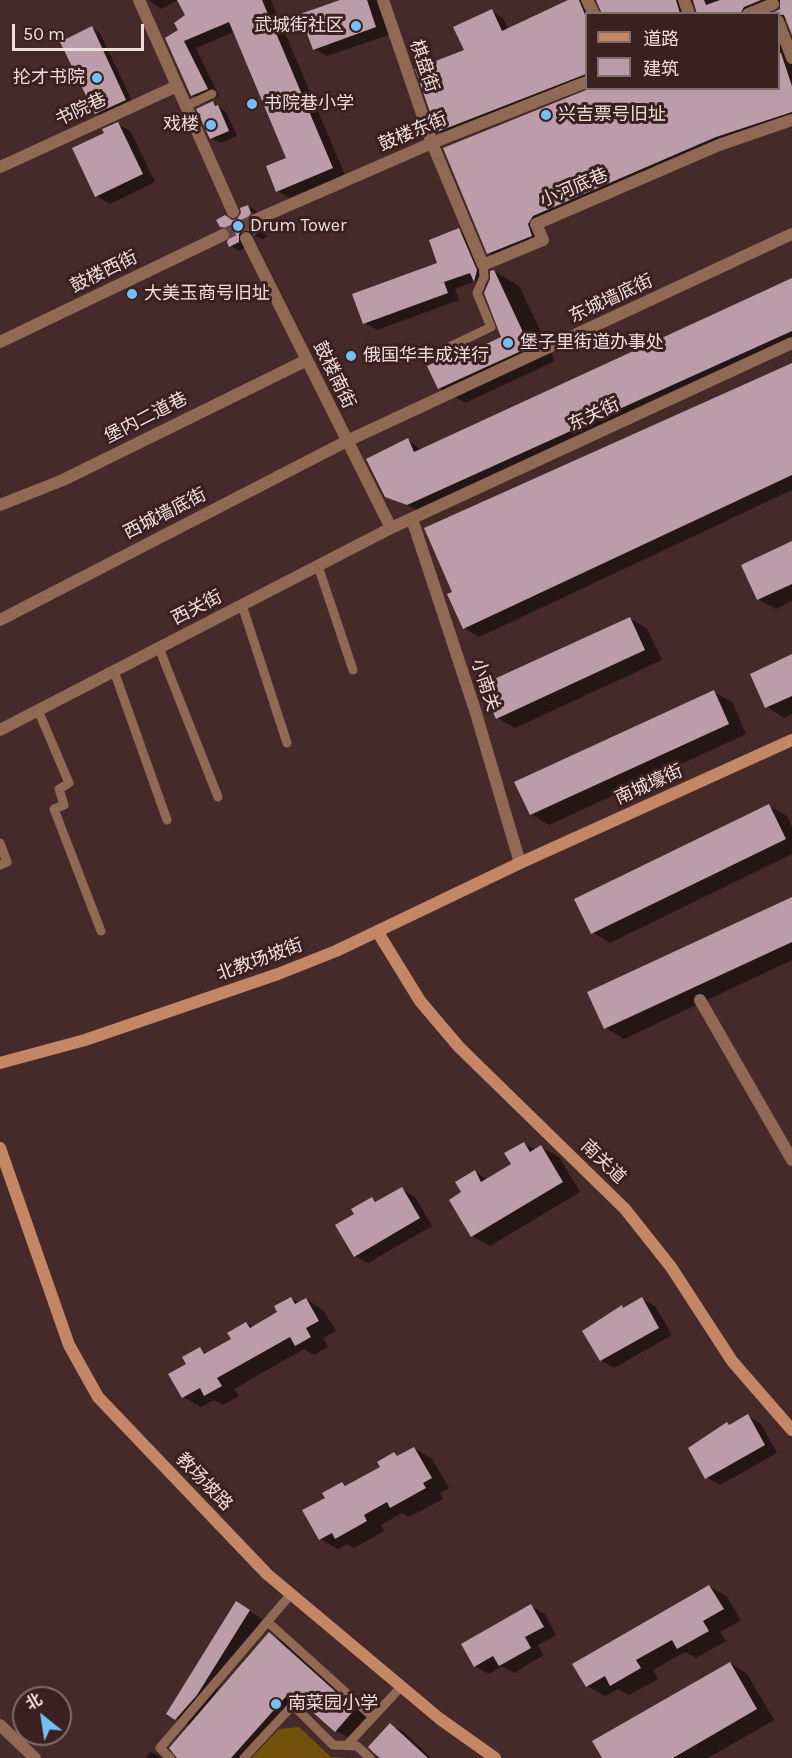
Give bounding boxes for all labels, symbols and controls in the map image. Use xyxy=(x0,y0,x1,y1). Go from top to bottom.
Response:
scale bar xyxy=(15,12,147,50)
legend xyxy=(585,12,780,90)
place label: 武城街社区 xyxy=(254,15,344,37)
marker: 武城街社区 xyxy=(349,19,363,33)
text: 50 m xyxy=(23,23,65,45)
text: 道路 xyxy=(643,28,679,50)
street label: 棋盘街 xyxy=(405,37,443,95)
text: 建筑 xyxy=(643,58,679,80)
place label: 抡才书院 xyxy=(13,67,85,89)
marker: 抡才书院 xyxy=(90,71,104,85)
street label: 书院巷 xyxy=(52,89,110,131)
place label: 书院巷小学 xyxy=(264,93,354,115)
marker: 书院巷小学 xyxy=(245,97,259,111)
place label: 兴吉票号旧址 xyxy=(558,104,666,126)
street label: 鼓楼东街 xyxy=(376,108,450,156)
marker: 兴吉票号旧址 xyxy=(539,108,553,122)
place label: 戏楼 xyxy=(163,114,199,136)
marker: 戏楼 xyxy=(204,118,218,132)
street label: 小河底巷 xyxy=(537,164,611,212)
place label: Drum Tower xyxy=(250,215,347,237)
marker: Drum Tower xyxy=(231,219,245,233)
street label: 鼓楼西街 xyxy=(67,247,141,297)
street label: 东城墙底街 xyxy=(566,270,656,328)
place label: 大美玉商号旧址 xyxy=(144,283,270,305)
marker: 大美玉商号旧址 xyxy=(125,287,139,301)
place label: 堡子里街道办事处 xyxy=(520,332,664,354)
marker: 堡子里街道办事处 xyxy=(501,336,515,350)
street label: 鼓楼南街 xyxy=(309,338,359,412)
place label: 俄国华丰成洋行 xyxy=(363,345,489,367)
marker: 俄国华丰成洋行 xyxy=(344,349,358,363)
street label: 堡内二道巷 xyxy=(101,388,191,448)
street label: 东关街 xyxy=(565,394,623,436)
street label: 西城墙底街 xyxy=(120,484,210,544)
street label: 西关街 xyxy=(168,586,226,630)
street label: 小南关 xyxy=(466,656,504,714)
street label: 南城壕街 xyxy=(612,760,686,810)
street label: 北教场坡街 xyxy=(214,934,306,986)
street label: 南关道 xyxy=(576,1135,630,1189)
street label: 教场坡路 xyxy=(171,1449,237,1515)
north arrow xyxy=(12,1686,72,1746)
text: 北 xyxy=(22,1689,45,1714)
place label: 南菜园小学 xyxy=(288,1693,378,1715)
marker: 南菜园小学 xyxy=(269,1697,283,1711)

